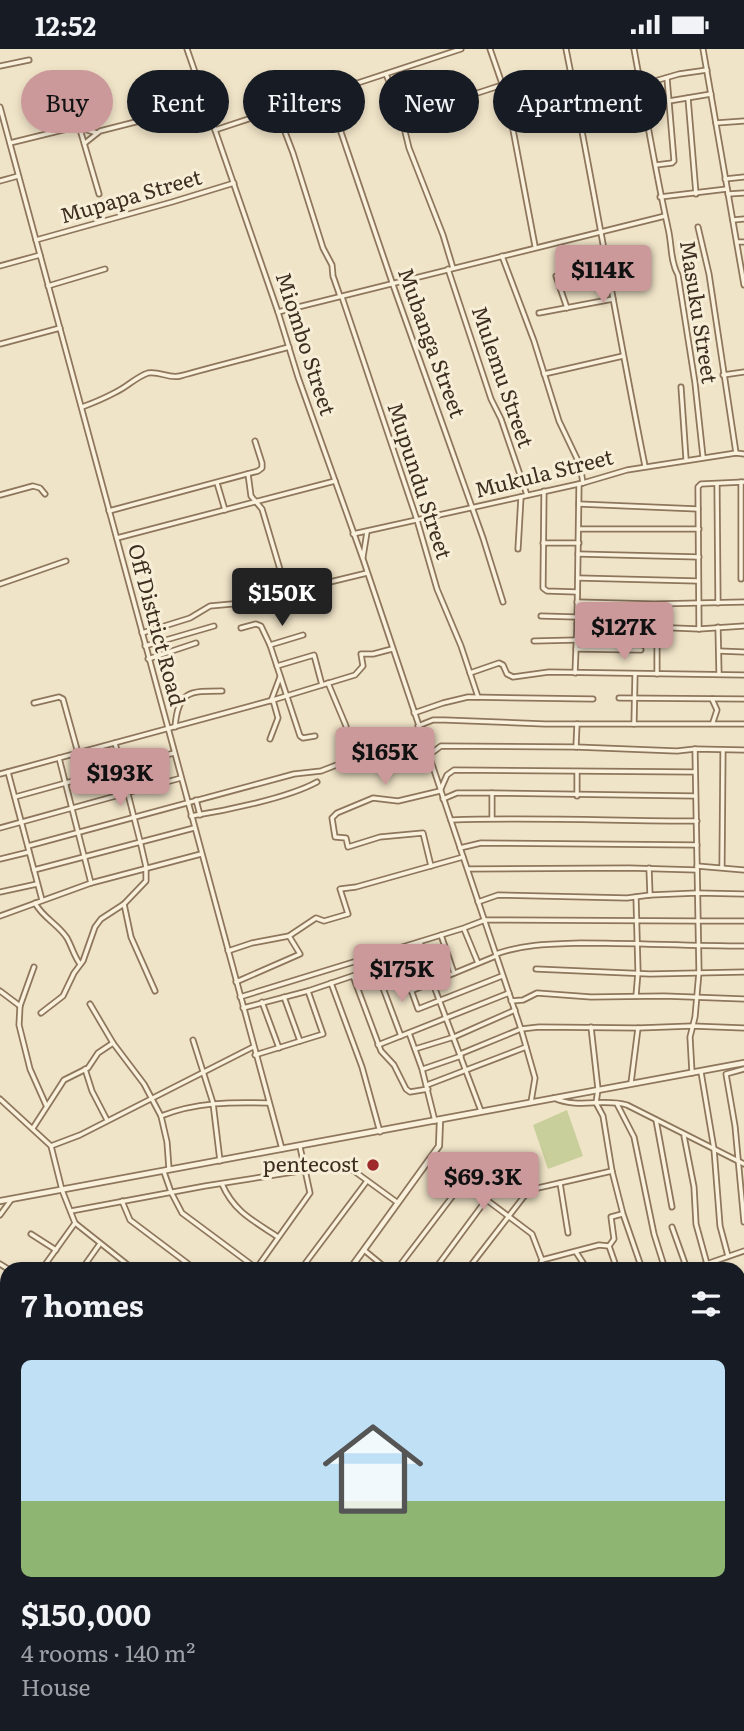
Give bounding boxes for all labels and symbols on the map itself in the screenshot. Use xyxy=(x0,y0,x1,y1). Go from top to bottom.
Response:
street label: Mupapa Street xyxy=(56,159,205,230)
street label: Masuku Street xyxy=(674,238,727,386)
pin: $114K xyxy=(554,245,652,305)
street label: Mubanga Street xyxy=(392,263,475,422)
street label: Miombo Street xyxy=(270,268,345,419)
street label: Mulemu Street xyxy=(466,301,543,452)
street label: Mupundu Street xyxy=(381,398,462,563)
street label: Mukula Street xyxy=(471,439,616,504)
street label: Off District Road xyxy=(122,540,195,709)
pin: $150K xyxy=(233,569,331,628)
pin: $127K xyxy=(575,603,673,662)
pin: $165K xyxy=(336,727,434,787)
pin: $193K xyxy=(71,749,169,808)
pin: $175K xyxy=(353,944,451,1004)
place label: pentecost xyxy=(263,1147,360,1178)
pin: $69.3K xyxy=(426,1153,540,1212)
marker: pentecost xyxy=(365,1157,381,1173)

